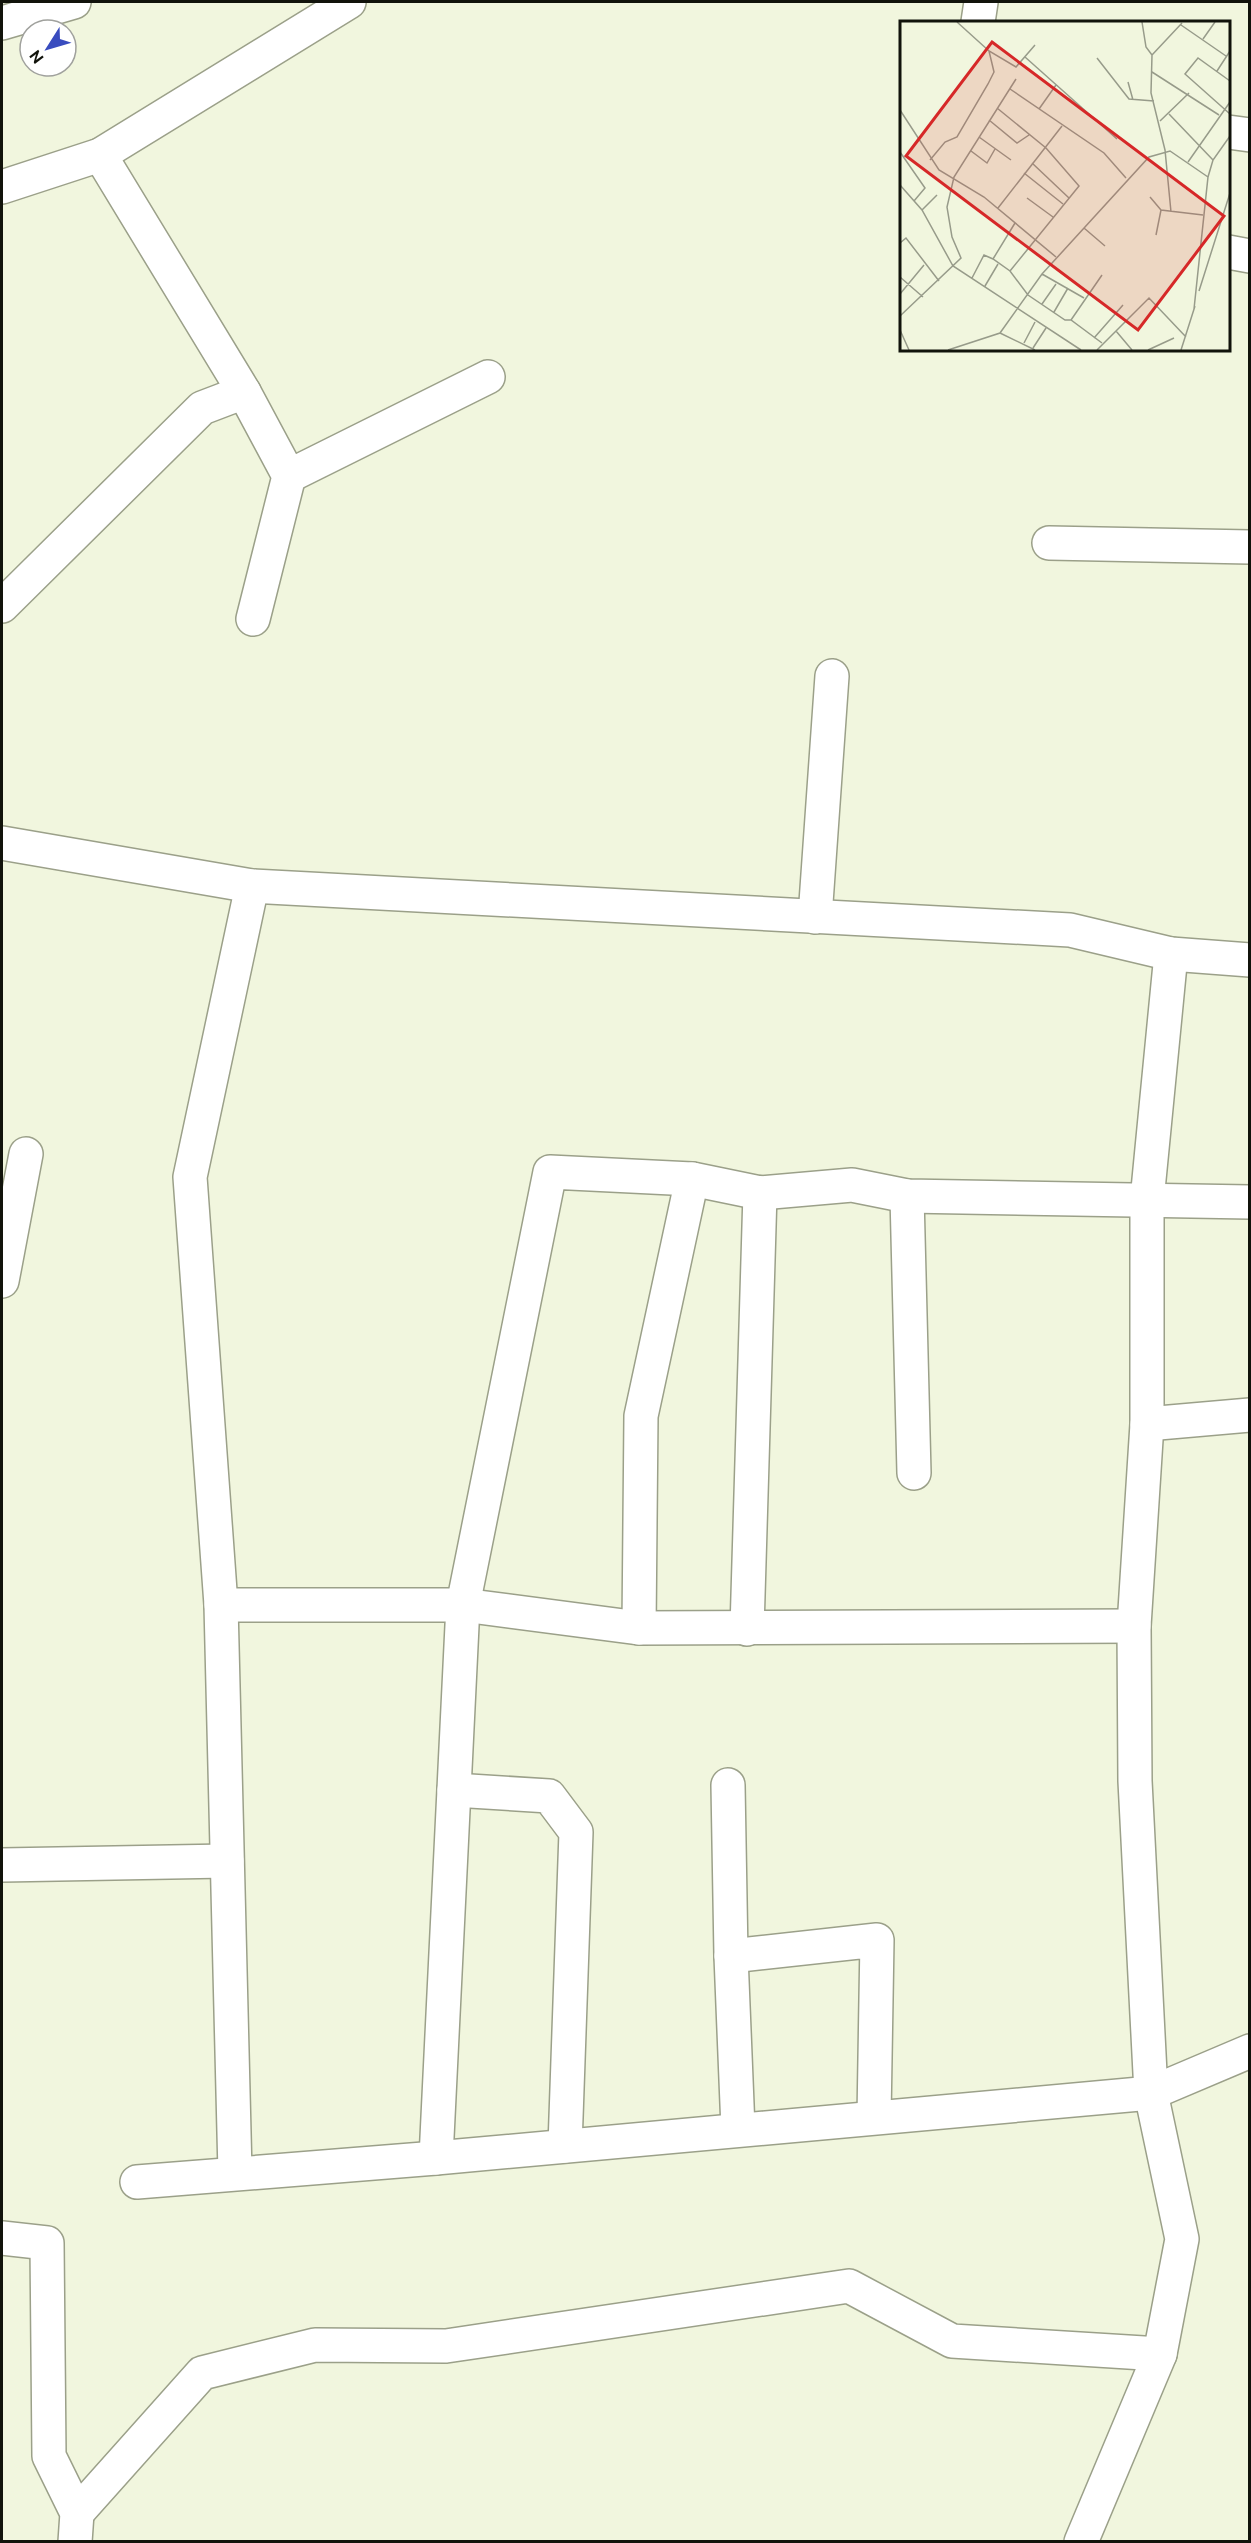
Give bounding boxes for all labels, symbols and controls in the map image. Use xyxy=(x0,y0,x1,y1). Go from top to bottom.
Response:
north arrow xyxy=(18,18,78,78)
inset map xyxy=(900,21,1230,351)
text: N xyxy=(25,47,47,67)

